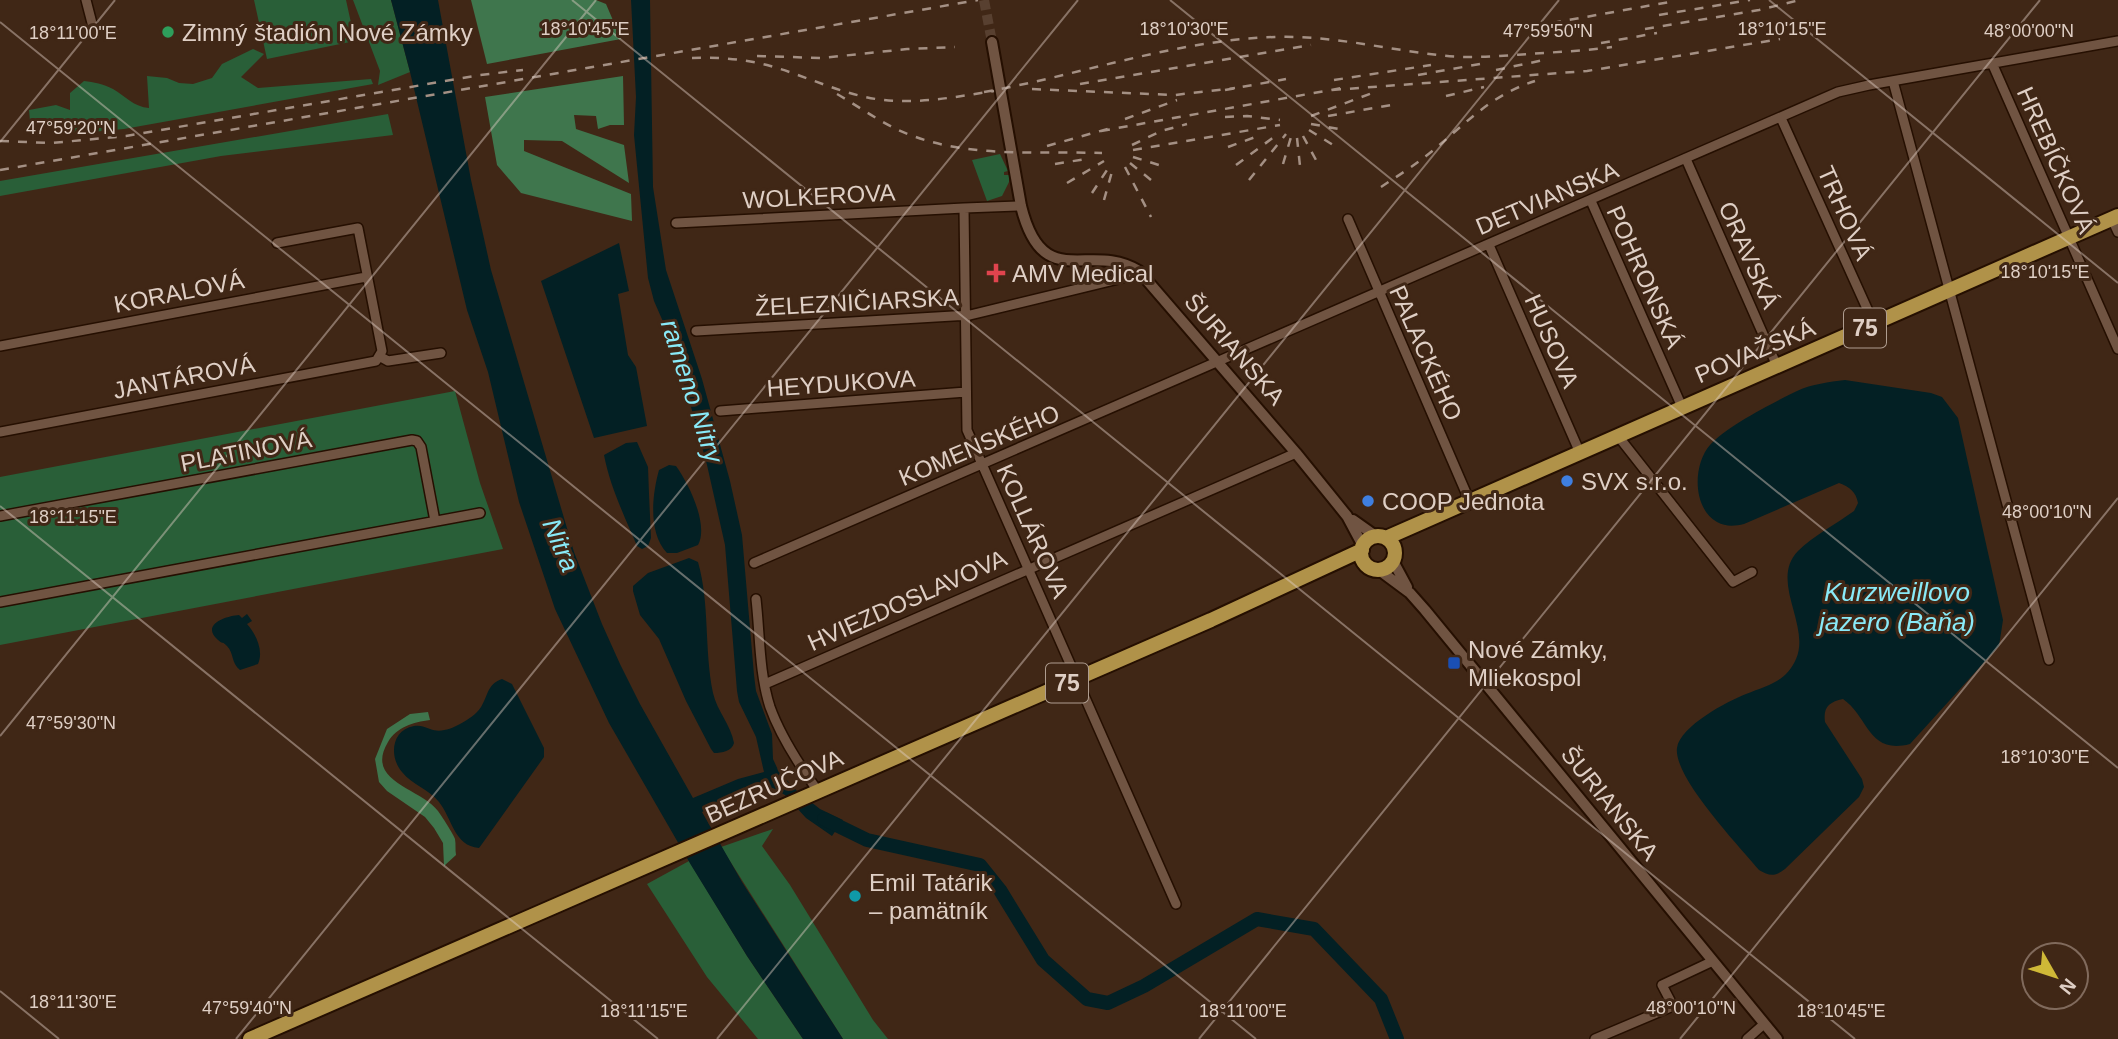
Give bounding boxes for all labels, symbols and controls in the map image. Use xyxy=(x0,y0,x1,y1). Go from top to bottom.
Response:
place label: Zimný štadión Nové Zámky xyxy=(182,19,473,46)
text: 18°10'45"E xyxy=(540,19,630,39)
text: 18°10'30"E xyxy=(1139,19,1229,39)
text: 18°10'15"E xyxy=(1737,19,1827,39)
text: 47°59'50"N xyxy=(1503,21,1593,41)
text: 48°00'00"N xyxy=(1984,21,2074,41)
text: 18°11'00"E xyxy=(29,23,117,43)
marker: Zimný štadión Nové Zámky xyxy=(160,24,176,40)
street label: HREBÍČKOVÁ xyxy=(2012,83,2100,237)
text: 47°59'20"N xyxy=(26,118,116,138)
street label: DETVIANSKA xyxy=(1472,156,1622,240)
street label: TRHOVÁ xyxy=(1812,162,1878,264)
street label: WOLKEROVA xyxy=(742,179,896,213)
street label: ORAVSKÁ xyxy=(1713,197,1785,313)
street label: POHRONSKÁ xyxy=(1601,201,1689,353)
place label: AMV Medical xyxy=(1012,260,1153,287)
text: 18°10'15"E xyxy=(2000,262,2090,282)
marker: AMV Medical xyxy=(986,263,1006,283)
street label: KORALOVÁ xyxy=(112,266,246,318)
street label: PALACKÉHO xyxy=(1384,281,1468,425)
street label: ŽELEZNIČIARSKA xyxy=(754,283,960,321)
street label: ŠURIANSKA xyxy=(1179,288,1291,410)
street label: HUSOVA xyxy=(1519,290,1585,392)
road number: 75 xyxy=(1844,308,1886,348)
street label: POVAŽSKÁ xyxy=(1691,314,1819,388)
water label: rameno Nitry xyxy=(655,316,730,468)
street label: JANTÁROVÁ xyxy=(111,350,257,404)
street label: HEYDUKOVA xyxy=(766,364,916,402)
street label: KOMENSKÉHO xyxy=(895,399,1063,491)
street label: PLATINOVÁ xyxy=(178,425,314,477)
street label: KOLLÁROVA xyxy=(991,460,1075,602)
place label: SVX s.r.o. xyxy=(1581,468,1688,495)
marker: SVX s.r.o. xyxy=(1559,473,1575,489)
place label: COOP Jednota xyxy=(1382,488,1545,515)
marker: COOP Jednota xyxy=(1360,493,1376,509)
text: 48°00'10"N xyxy=(2002,502,2092,522)
text: 18°11'15"E xyxy=(29,507,117,527)
water label: Nitra xyxy=(536,514,586,576)
street label: HVIEZDOSLAVOVA xyxy=(803,544,1011,656)
water label: Kurzweillovo jazero (Baňa) xyxy=(1816,577,1975,637)
place label: Nové Zámky, Mliekospol xyxy=(1468,636,1608,691)
marker: Nové Zámky, Mliekospol xyxy=(1446,655,1462,671)
road number: 75 xyxy=(1046,664,1088,702)
text: 47°59'30"N xyxy=(26,713,116,733)
street label: ŠURIANSKA xyxy=(1556,741,1664,865)
street label: BEZRUČOVA xyxy=(701,744,847,828)
text: 18°10'30"E xyxy=(2000,747,2090,767)
place label: Emil Tatárik – pamätník xyxy=(869,869,994,924)
marker: Emil Tatárik – pamätník xyxy=(847,888,863,904)
north arrow xyxy=(2020,941,2090,1011)
text: N xyxy=(2055,974,2080,998)
text: 18°11'30"E xyxy=(29,992,117,1012)
text: 47°59'40"N xyxy=(202,998,292,1018)
text: 48°00'10"N xyxy=(1646,998,1736,1018)
text: 18°11'15"E xyxy=(600,1001,688,1021)
text: 18°11'00"E xyxy=(1199,1001,1287,1021)
text: 18°10'45"E xyxy=(1796,1001,1886,1021)

